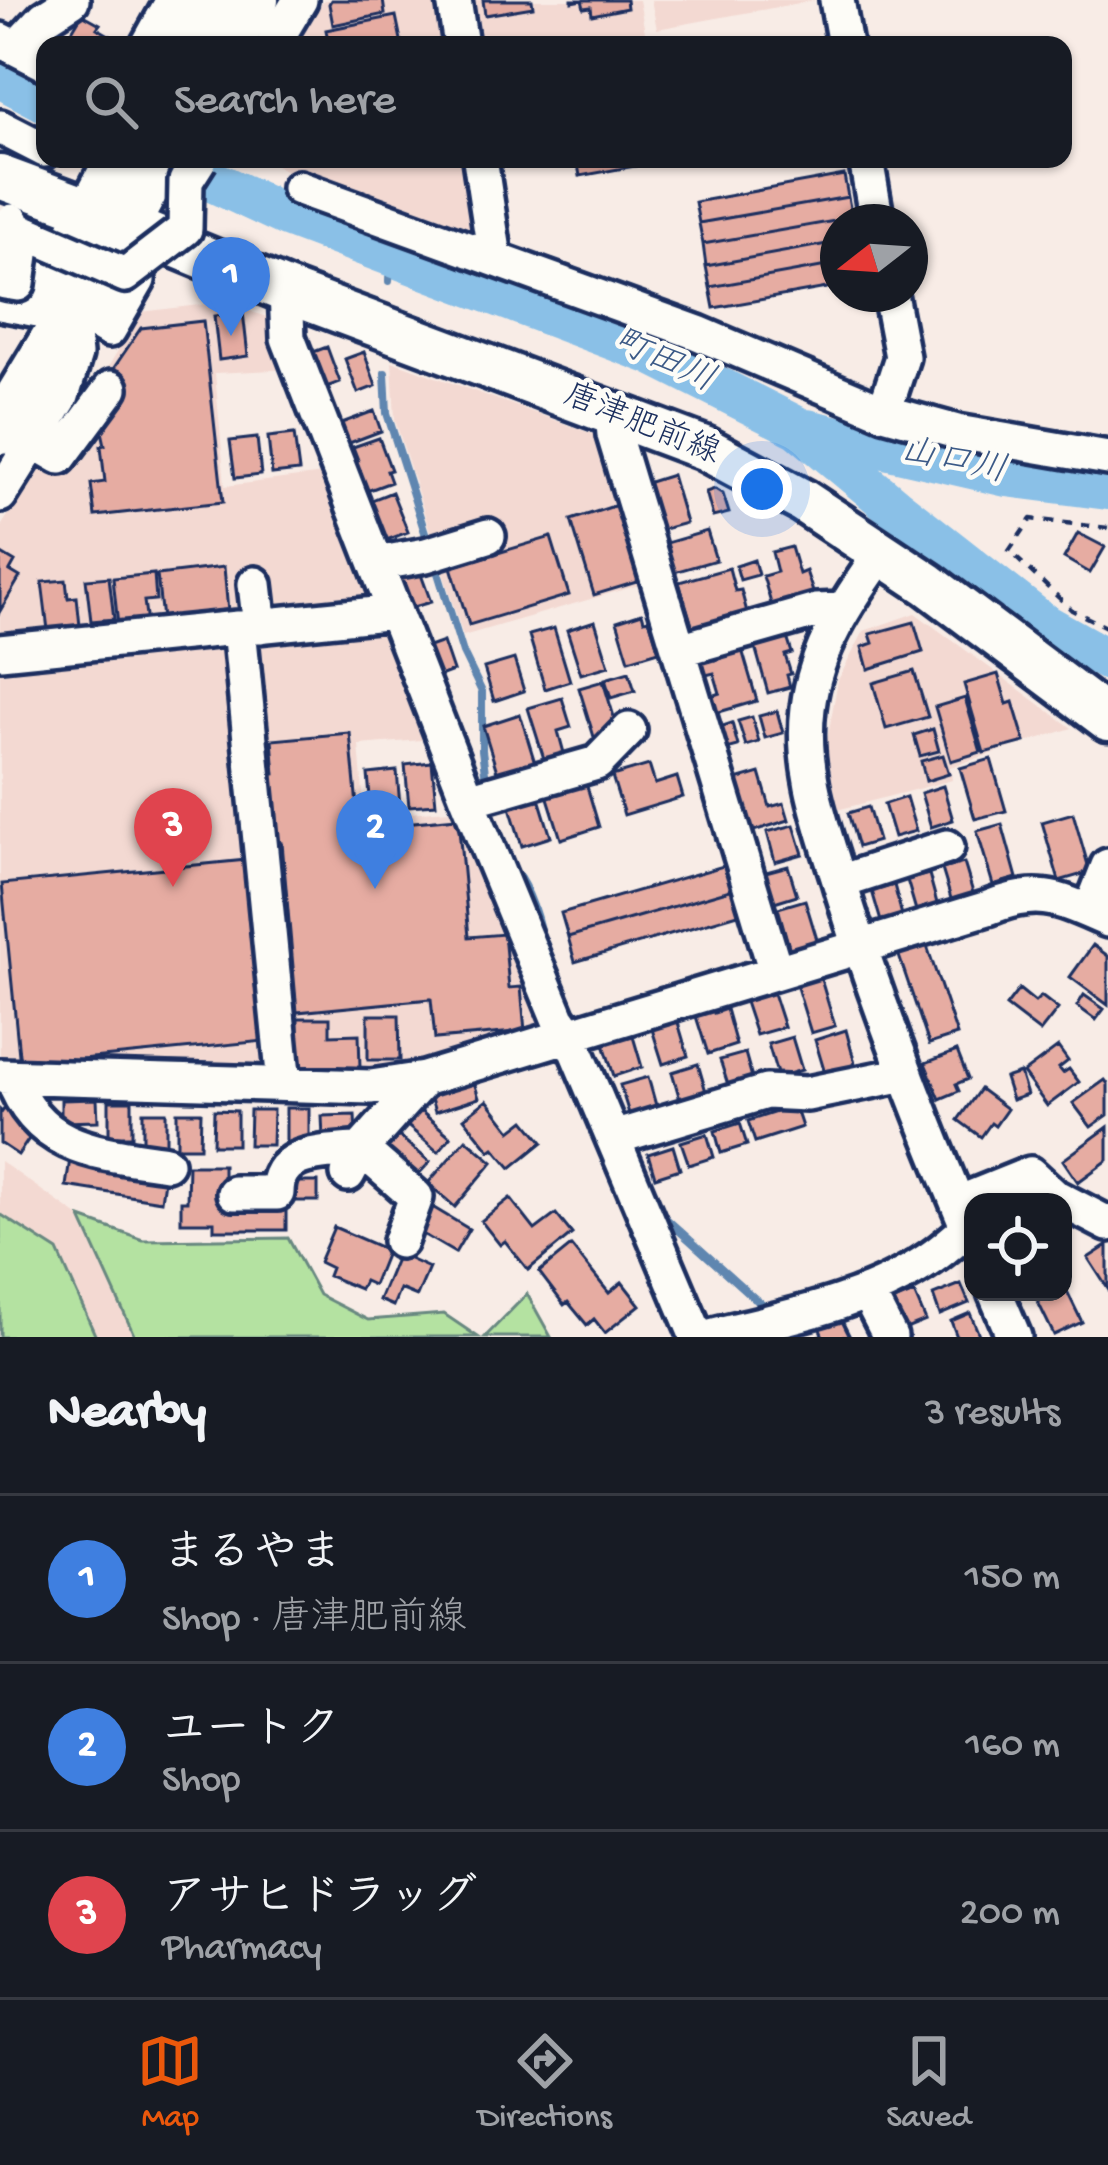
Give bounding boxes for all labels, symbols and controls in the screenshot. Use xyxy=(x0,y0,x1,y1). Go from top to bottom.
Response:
search box xyxy=(36,36,1072,168)
icon: search xyxy=(78,69,144,135)
text: Search here xyxy=(174,76,396,129)
north arrow xyxy=(820,204,928,312)
pin: 1 xyxy=(192,237,270,336)
water label: 町田川 xyxy=(605,321,721,405)
street label: 唐津肥前線 xyxy=(557,376,725,475)
water label: 山口川 xyxy=(896,431,1010,495)
your location xyxy=(732,459,792,519)
pin: 3 xyxy=(134,788,212,887)
pin: 2 xyxy=(336,790,414,889)
map controls xyxy=(964,1193,1072,1301)
button: locate xyxy=(964,1193,1072,1301)
text: Nearby xyxy=(48,1385,206,1445)
text: 3 results xyxy=(925,1392,1060,1438)
text: まるやま xyxy=(162,1530,343,1583)
text: 1 xyxy=(79,1556,95,1602)
text: 150 m xyxy=(965,1556,1060,1602)
text: Shop · 唐津肥前線 xyxy=(162,1598,466,1644)
text: ユートク xyxy=(162,1706,340,1759)
text: 2 xyxy=(77,1724,97,1770)
text: 160 m xyxy=(965,1724,1060,1770)
text: Shop xyxy=(162,1759,240,1805)
text: アサヒドラッグ xyxy=(162,1874,477,1927)
text: 3 xyxy=(77,1892,97,1938)
text: 200 m xyxy=(960,1892,1060,1938)
text: Pharmacy xyxy=(162,1927,322,1973)
tab: Map xyxy=(137,2028,203,2138)
tab: Directions xyxy=(478,2028,612,2138)
tab: Saved xyxy=(886,2028,971,2138)

